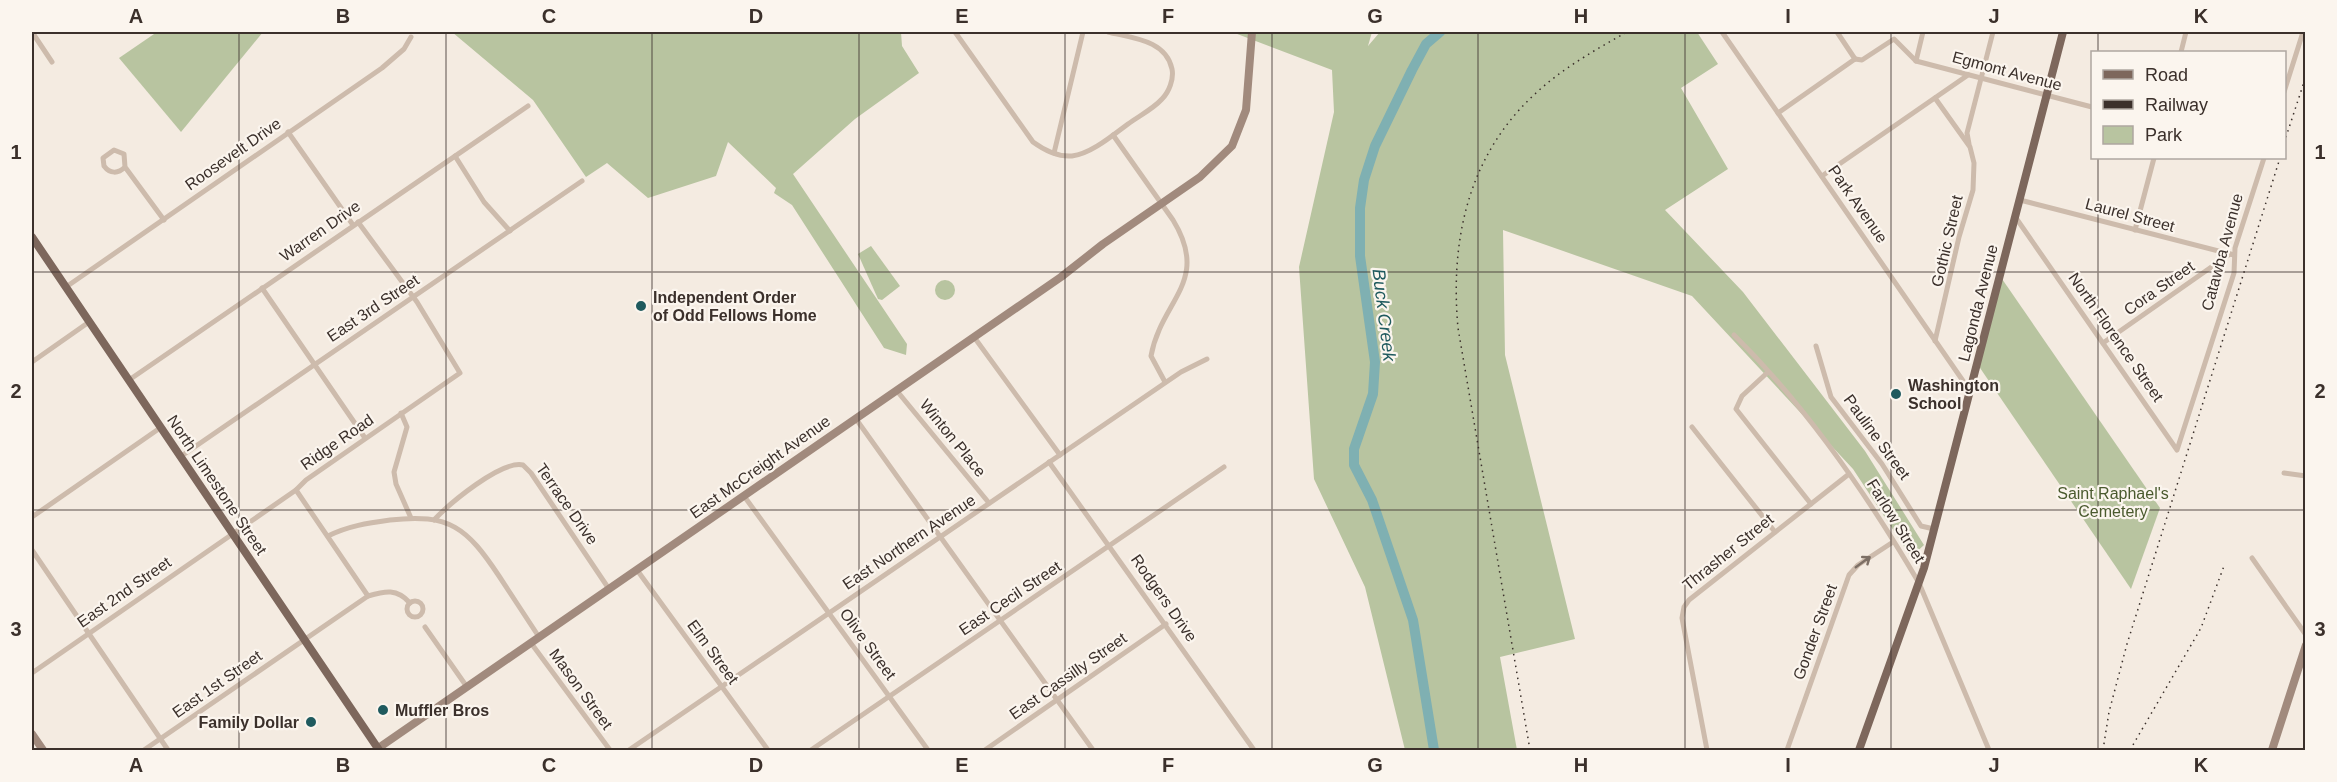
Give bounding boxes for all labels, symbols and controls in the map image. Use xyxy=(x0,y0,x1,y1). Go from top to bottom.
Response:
text: A xyxy=(129,5,143,27)
text: B xyxy=(336,5,350,27)
text: C xyxy=(542,5,556,27)
text: D xyxy=(749,5,763,27)
text: E xyxy=(955,5,969,27)
text: F xyxy=(1162,5,1174,27)
text: G xyxy=(1367,5,1383,27)
text: H xyxy=(1574,5,1588,27)
text: I xyxy=(1785,5,1791,27)
text: J xyxy=(1988,5,2000,27)
text: K xyxy=(2194,5,2209,27)
street label: Egmont Avenue xyxy=(1950,48,2064,94)
legend xyxy=(2091,51,2286,159)
text: Road xyxy=(2145,65,2188,85)
text: Railway xyxy=(2145,95,2208,115)
street label: Roosevelt Drive xyxy=(182,115,284,193)
text: Park xyxy=(2145,125,2183,145)
text: 1 xyxy=(10,141,22,163)
text: 1 xyxy=(2314,141,2326,163)
street label: Park Avenue xyxy=(1825,162,1891,246)
street label: Catawba Avenue xyxy=(2198,191,2246,312)
street label: Gothic Street xyxy=(1928,193,1966,288)
street label: Laurel Street xyxy=(2084,195,2177,235)
street label: Warren Drive xyxy=(277,197,363,265)
street label: Lagonda Avenue xyxy=(1955,243,2001,363)
street label: Cora Street xyxy=(2121,257,2198,318)
water label: Buck Creek xyxy=(1368,268,1400,363)
street label: North Florence Street xyxy=(2065,269,2167,405)
street label: East 3rd Street xyxy=(324,271,422,345)
place label: Independent Order of Odd Fellows Home xyxy=(653,289,817,324)
marker: Independent Order of Odd Fellows Home xyxy=(634,299,648,313)
place label: Washington School xyxy=(1908,377,1999,412)
text: 2 xyxy=(10,380,22,402)
text: 2 xyxy=(2314,380,2326,402)
marker: Washington School xyxy=(1889,387,1903,401)
street label: Pauline Street xyxy=(1841,391,1914,483)
street label: Winton Place xyxy=(917,396,989,480)
street label: Ridge Road xyxy=(298,411,376,473)
street label: North Limestone Street xyxy=(164,412,270,558)
street label: East McCreight Avenue xyxy=(687,412,833,522)
street label: Terrace Drive xyxy=(533,460,601,548)
street label: Farlow Street xyxy=(1864,476,1929,566)
park label: Saint Raphael's Cemetery xyxy=(2057,485,2169,520)
street label: East Northern Avenue xyxy=(839,491,979,593)
street label: Thrasher Street xyxy=(1679,510,1777,594)
street label: Rodgers Drive xyxy=(1128,551,1200,645)
street label: East 2nd Street xyxy=(74,553,174,631)
one-way arrow xyxy=(1854,555,1870,568)
street label: East Cecil Street xyxy=(956,557,1065,638)
street label: Gonder Street xyxy=(1790,581,1840,682)
street label: Olive Street xyxy=(837,605,900,683)
street label: Elm Street xyxy=(684,617,742,688)
text: 3 xyxy=(10,618,22,640)
text: 3 xyxy=(2314,618,2326,640)
street label: East Cassilly Street xyxy=(1006,629,1130,723)
street label: Mason Street xyxy=(546,646,616,733)
street label: East 1st Street xyxy=(169,647,265,721)
place label: Muffler Bros xyxy=(395,702,489,719)
marker: Muffler Bros xyxy=(376,703,390,717)
place label: Family Dollar xyxy=(199,714,299,731)
marker: Family Dollar xyxy=(304,715,318,729)
text: A xyxy=(129,754,143,776)
text: B xyxy=(336,754,350,776)
text: C xyxy=(542,754,556,776)
text: D xyxy=(749,754,763,776)
text: E xyxy=(955,754,969,776)
text: F xyxy=(1162,754,1174,776)
text: G xyxy=(1367,754,1383,776)
text: H xyxy=(1574,754,1588,776)
text: I xyxy=(1785,754,1791,776)
text: J xyxy=(1988,754,2000,776)
text: K xyxy=(2194,754,2209,776)

